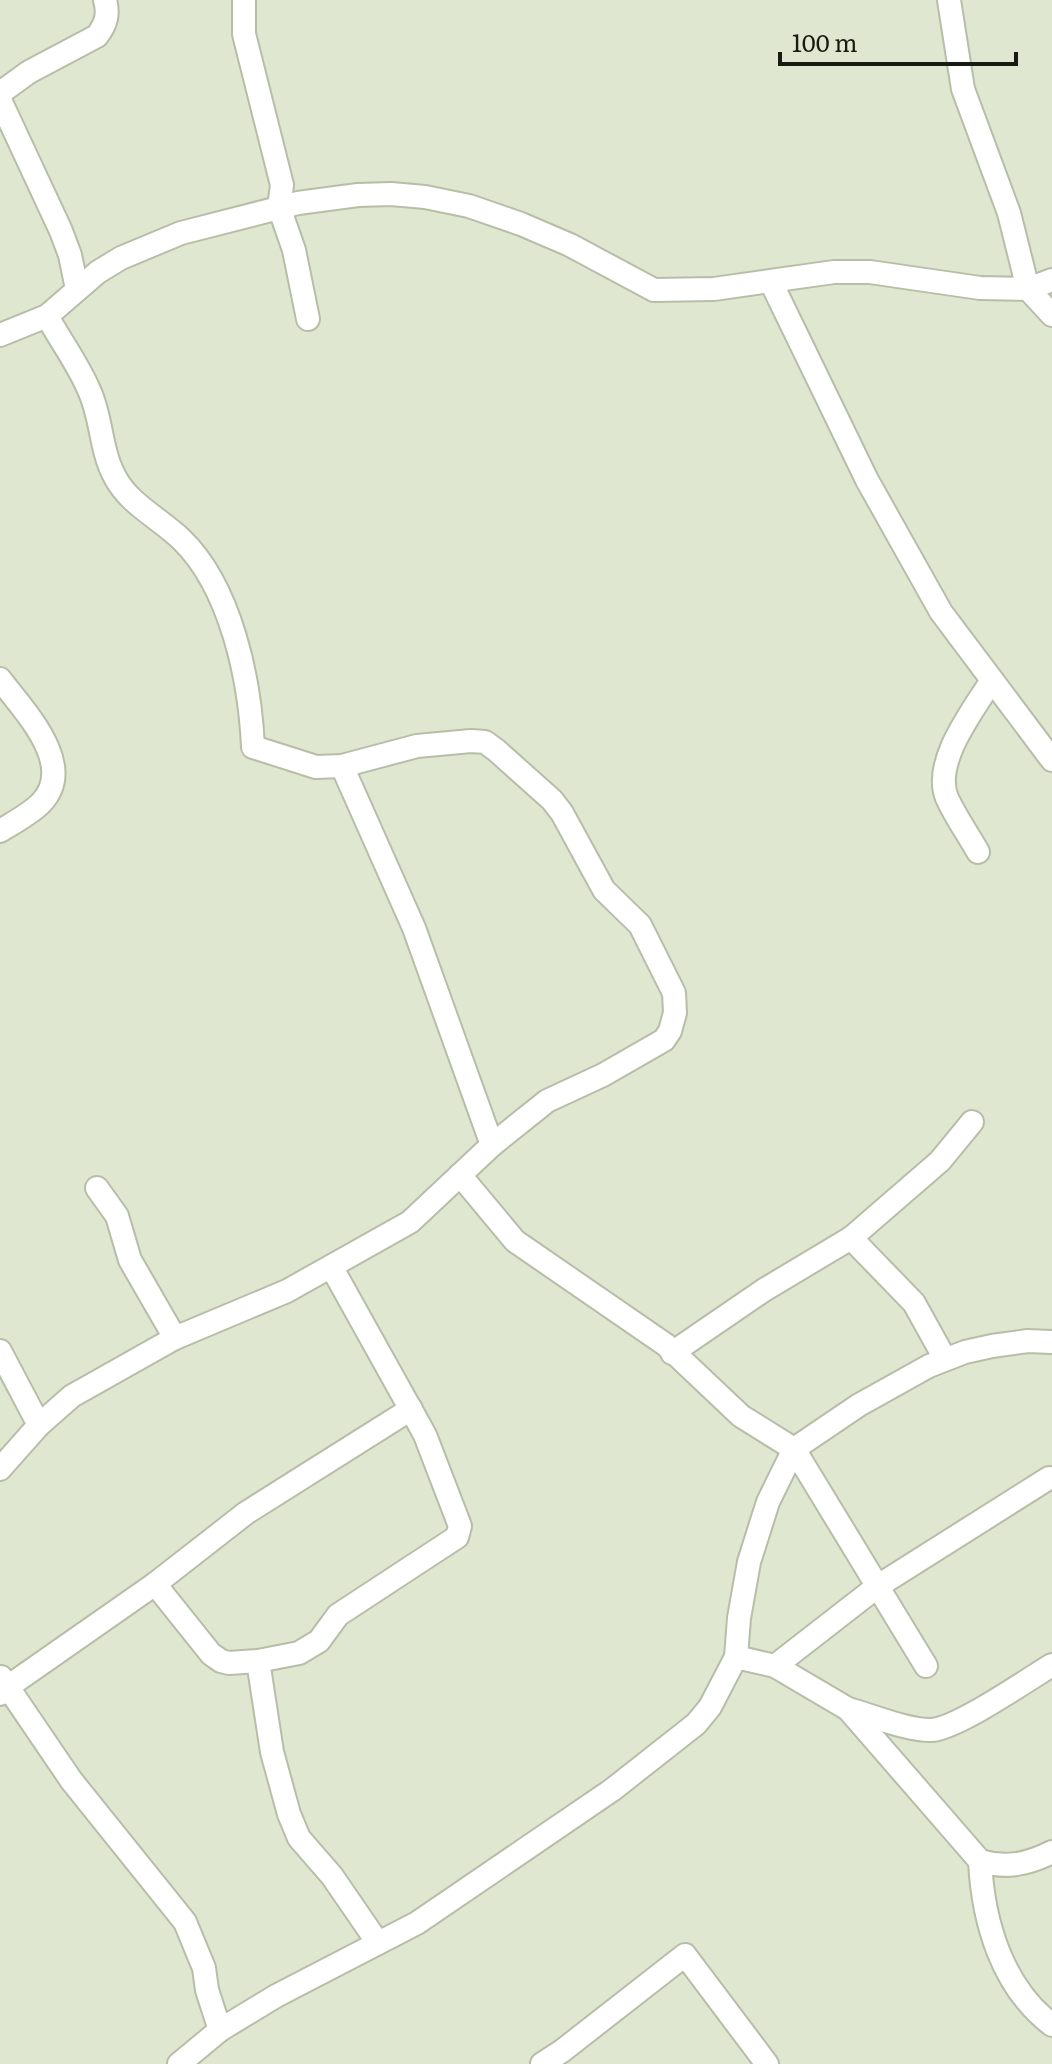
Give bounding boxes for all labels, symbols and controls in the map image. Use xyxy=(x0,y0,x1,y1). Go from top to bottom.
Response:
scale bar xyxy=(780,16,1016,66)
text: 100 m xyxy=(792,24,858,59)

